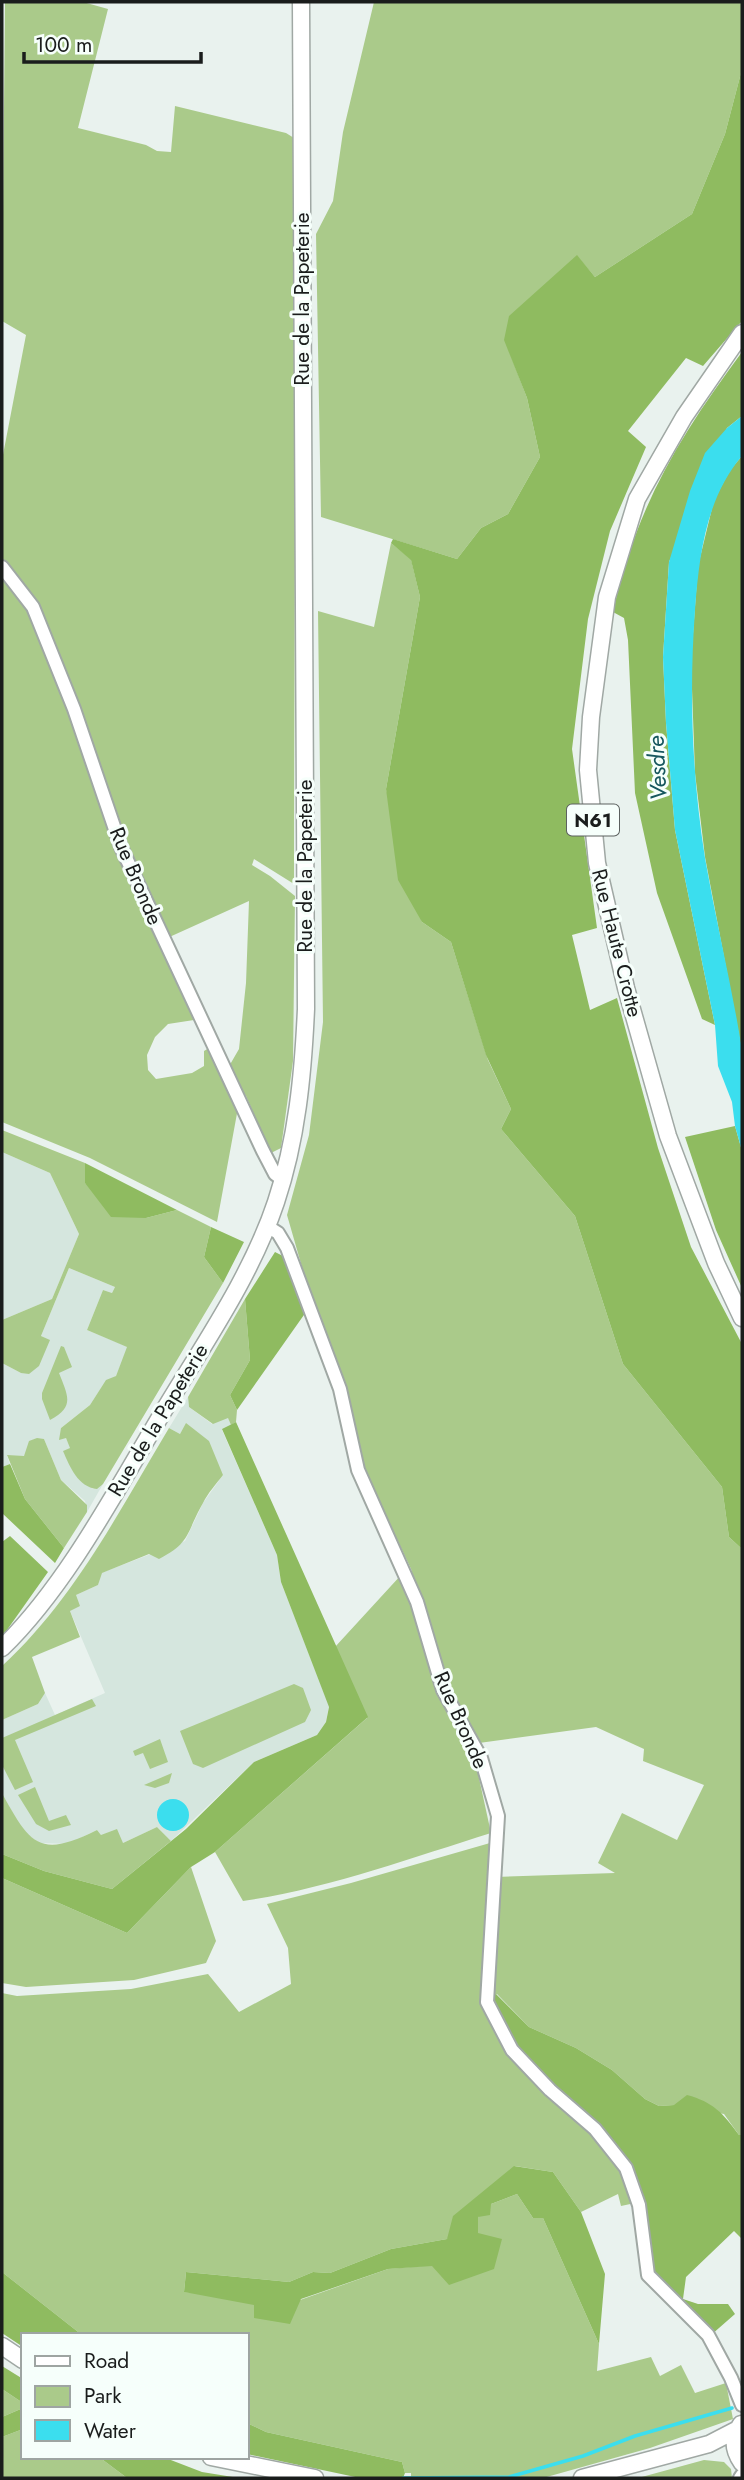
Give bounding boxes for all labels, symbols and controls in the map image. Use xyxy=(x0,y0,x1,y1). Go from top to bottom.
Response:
scale bar xyxy=(24,21,201,65)
text: 100 m xyxy=(35,30,92,60)
street label: Rue de la Papeterie xyxy=(287,212,317,386)
water label: Vesdre xyxy=(638,734,676,801)
street label: Rue de la Papeterie xyxy=(290,779,320,953)
road number: N61 xyxy=(567,804,619,835)
street label: Rue Bronde xyxy=(102,822,170,930)
street label: Rue Haute Crotte xyxy=(584,866,650,1020)
street label: Rue de la Papeterie xyxy=(101,1338,216,1502)
street label: Rue Bronde xyxy=(426,1666,496,1774)
legend xyxy=(21,2333,248,2459)
text: Road xyxy=(84,2346,129,2376)
text: Park xyxy=(84,2381,122,2411)
text: Water xyxy=(84,2416,137,2446)

